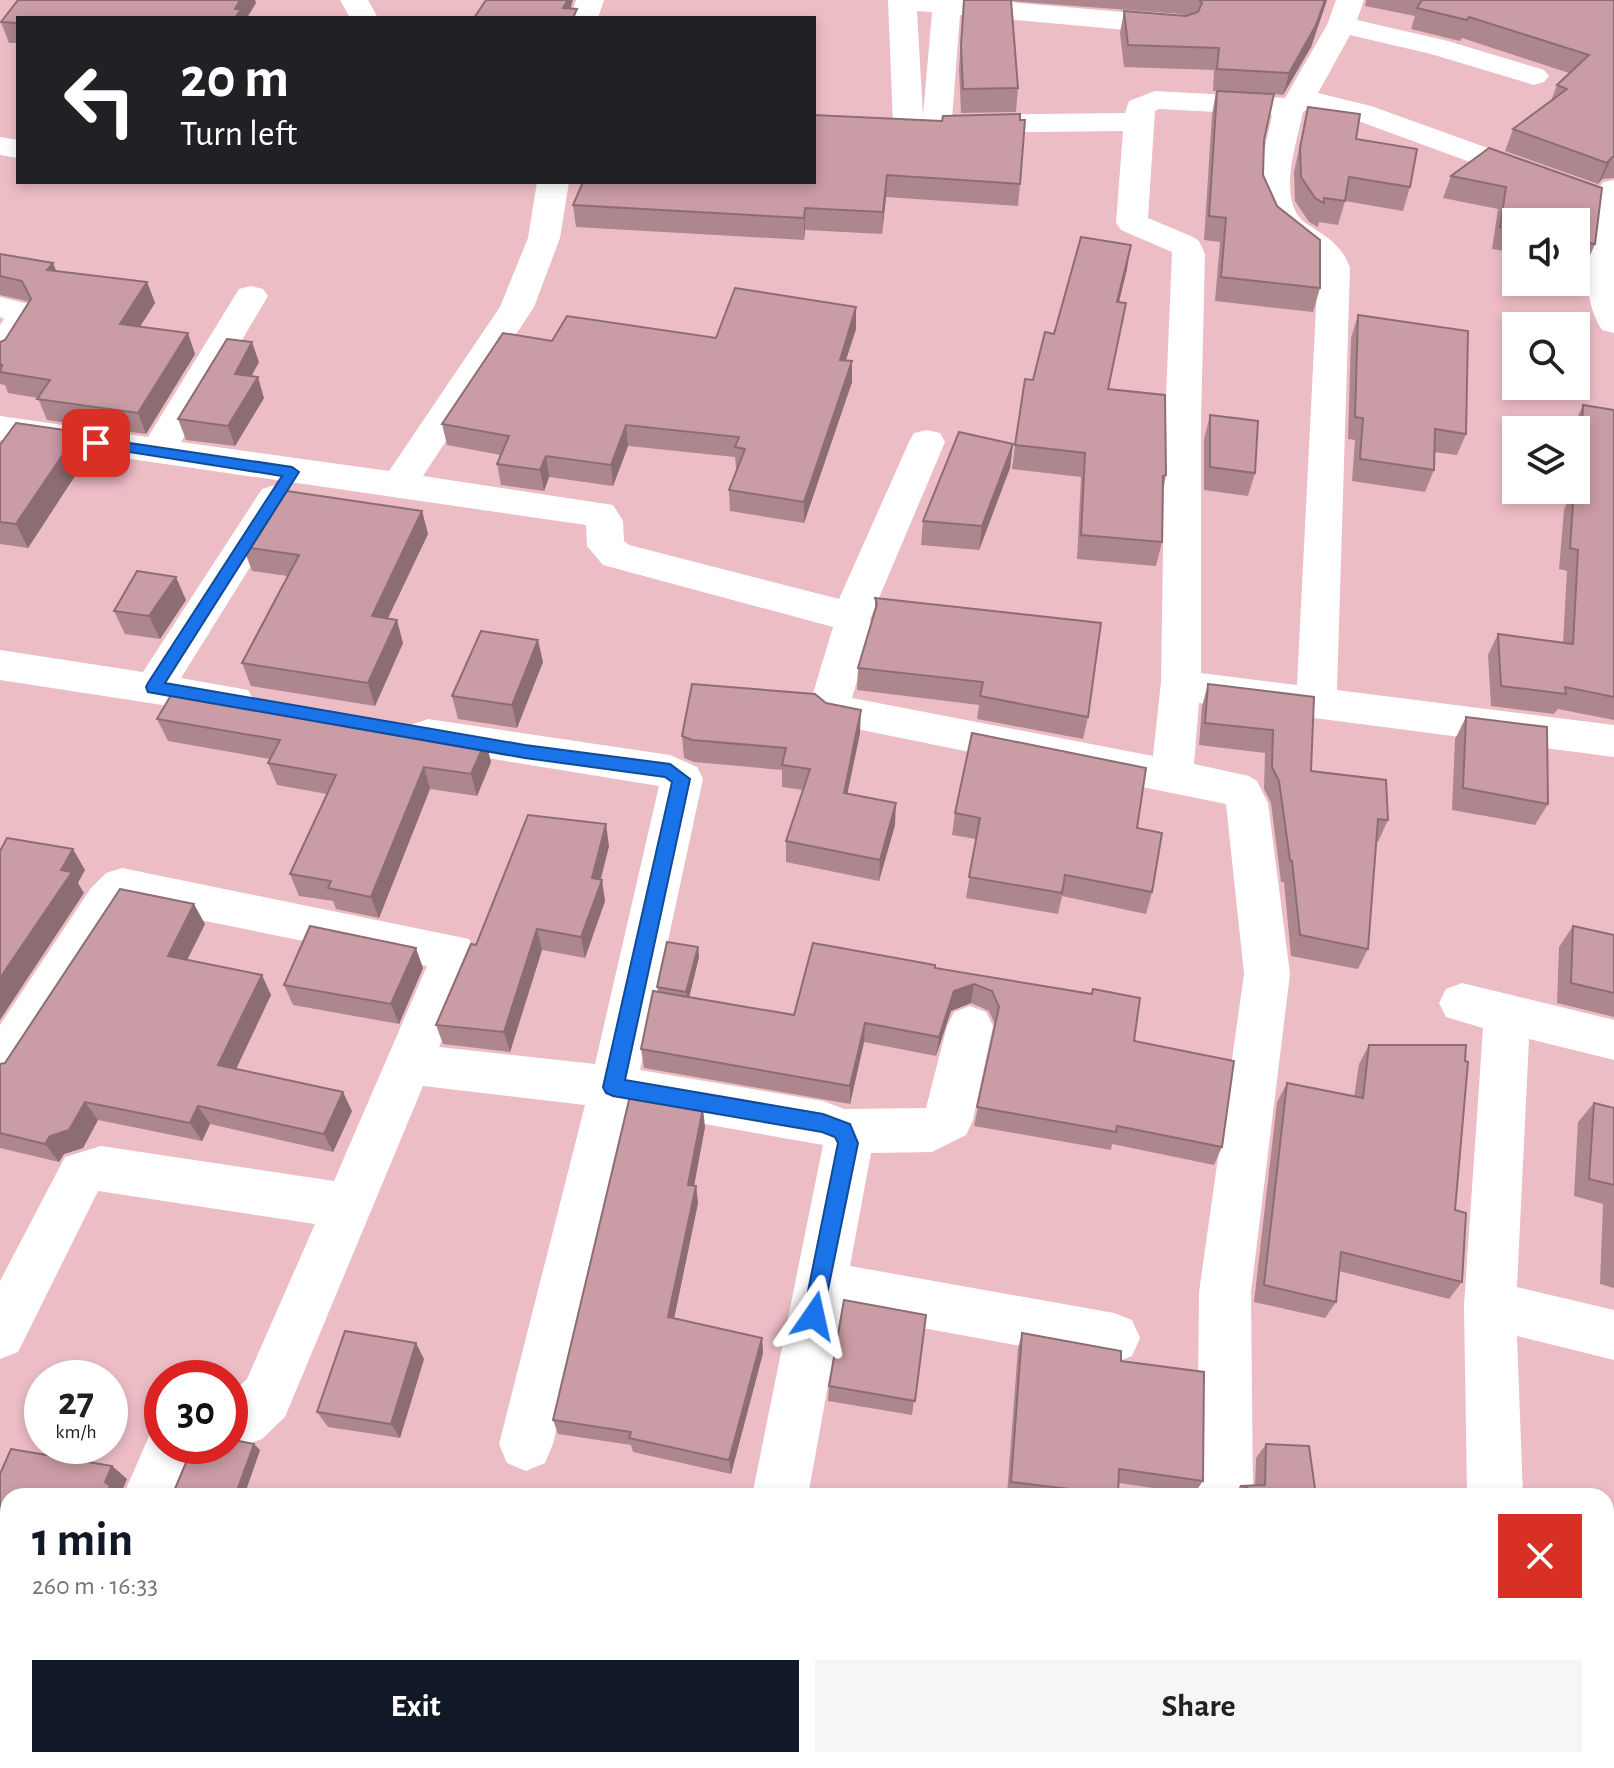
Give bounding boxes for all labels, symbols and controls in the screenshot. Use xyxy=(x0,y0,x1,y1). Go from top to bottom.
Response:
icon: left xyxy=(48,48,152,152)
text: 20 m xyxy=(180,51,289,107)
text: Turn left xyxy=(180,116,297,152)
map controls xyxy=(1502,208,1590,504)
button: sound xyxy=(1502,208,1590,296)
button: search xyxy=(1502,312,1590,400)
pin xyxy=(62,409,130,477)
button: layers xyxy=(1502,416,1590,504)
icon: arrive xyxy=(74,421,118,465)
position arrow xyxy=(772,1274,856,1358)
speed limit sign: 30 xyxy=(144,1360,248,1464)
text: 27 xyxy=(58,1382,94,1422)
text: km/h xyxy=(55,1422,97,1442)
button: close xyxy=(1498,1514,1582,1598)
text: 1 min xyxy=(32,1517,133,1565)
text: 260 m · 16:33 xyxy=(32,1573,158,1599)
button: Exit xyxy=(32,1660,799,1752)
button: Share xyxy=(815,1660,1582,1752)

